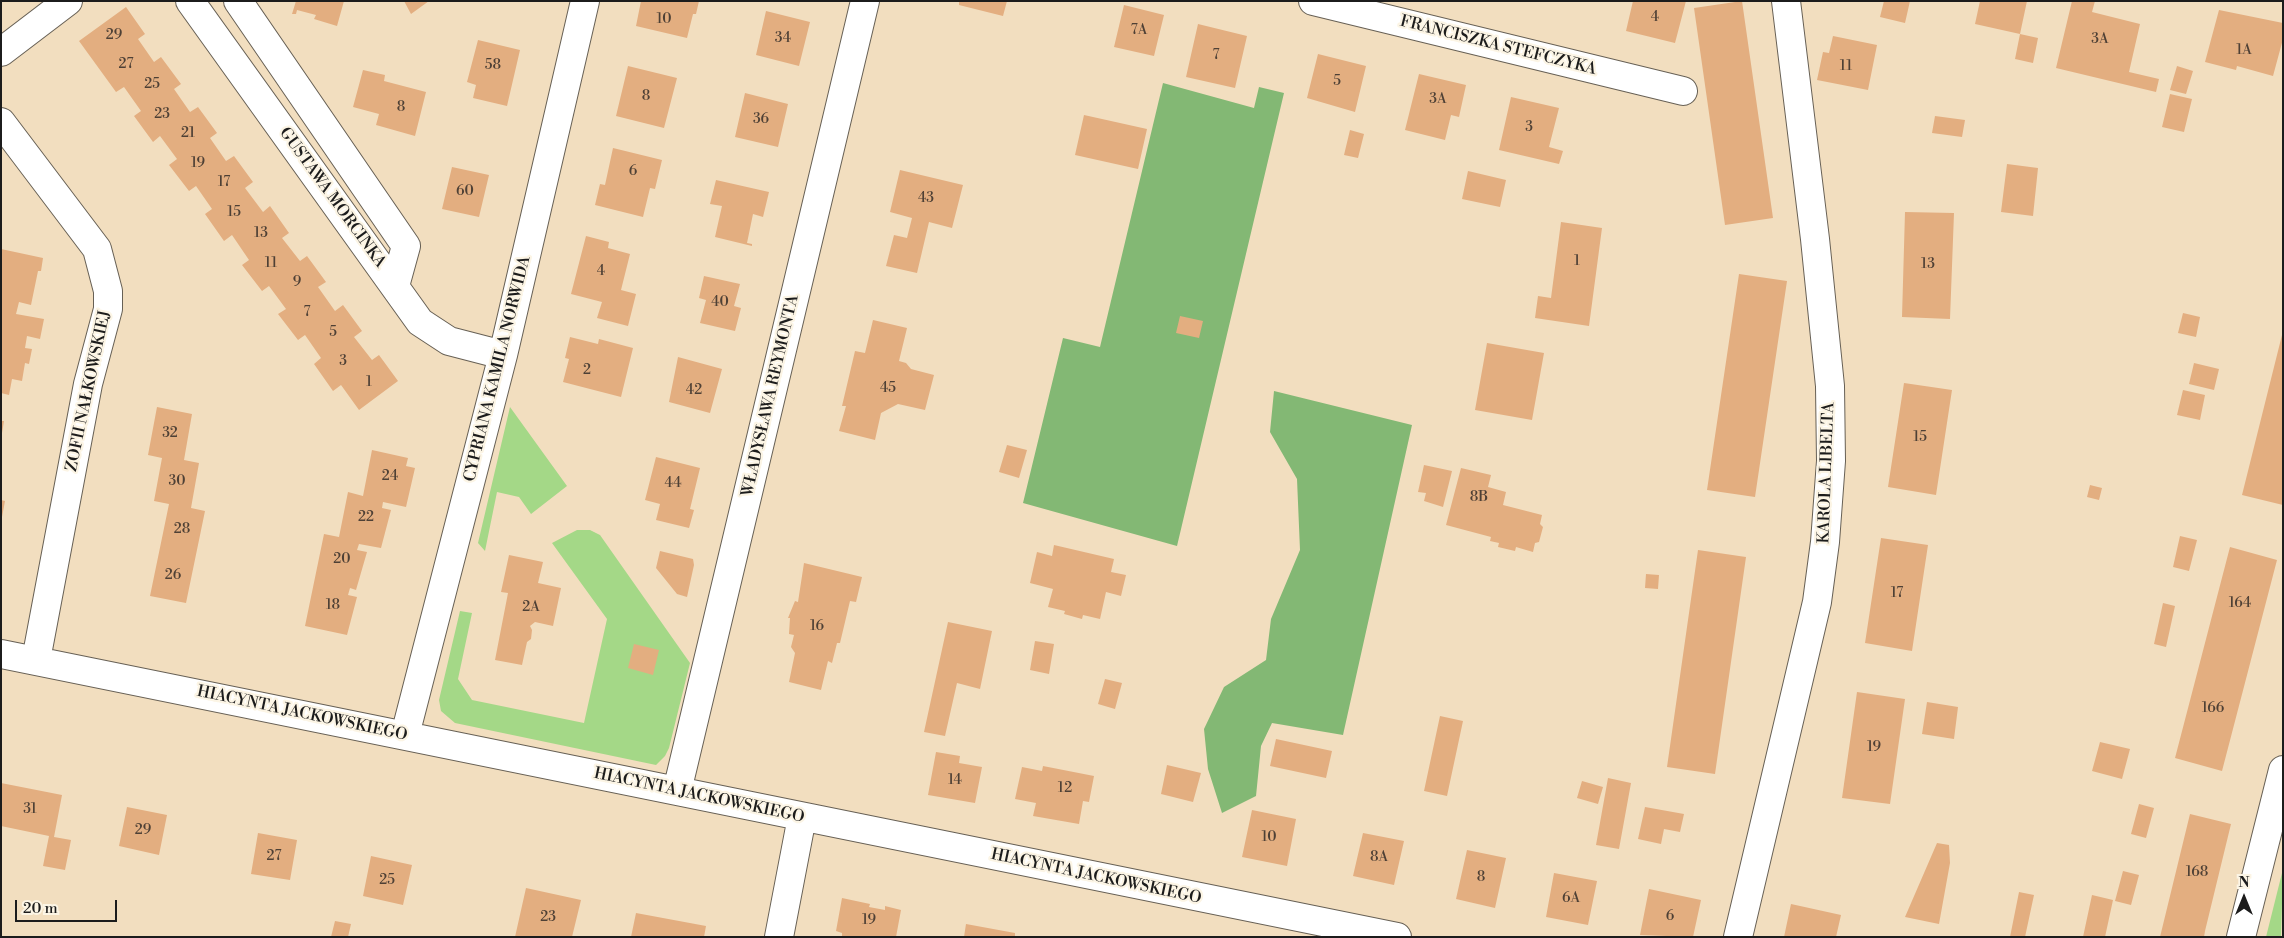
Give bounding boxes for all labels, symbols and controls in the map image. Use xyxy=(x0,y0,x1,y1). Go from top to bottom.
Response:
house number: 4 xyxy=(1651,10,1659,26)
house number: 10 xyxy=(657,12,671,28)
street label: FRANCISZKA STEFCZYKA xyxy=(1398,12,1598,80)
house number: 7A xyxy=(1131,23,1147,39)
house number: 29 xyxy=(106,28,122,44)
house number: 34 xyxy=(775,31,791,47)
house number: 3A xyxy=(2091,32,2109,48)
house number: 1A xyxy=(2236,43,2252,59)
house number: 7 xyxy=(1212,48,1220,64)
house number: 27 xyxy=(119,57,133,73)
house number: 58 xyxy=(485,58,501,74)
house number: 11 xyxy=(1840,59,1852,75)
house number: 5 xyxy=(1333,74,1341,90)
house number: 25 xyxy=(144,77,160,93)
house number: 8 xyxy=(642,89,650,105)
house number: 3A xyxy=(1429,92,1447,108)
house number: 8 xyxy=(397,100,405,116)
house number: 23 xyxy=(154,107,170,123)
house number: 36 xyxy=(753,112,769,128)
house number: 3 xyxy=(1525,120,1533,136)
street label: GUSTAWA MORCINKA xyxy=(275,124,389,272)
house number: 21 xyxy=(181,126,195,142)
house number: 19 xyxy=(191,156,205,172)
house number: 6 xyxy=(629,164,637,180)
house number: 17 xyxy=(218,175,230,191)
house number: 60 xyxy=(456,184,474,200)
house number: 43 xyxy=(918,191,934,207)
house number: 15 xyxy=(227,205,241,221)
house number: 13 xyxy=(254,226,268,242)
street label: CYPRIANA KAMILA NORWIDA xyxy=(461,254,535,484)
house number: 1 xyxy=(1574,254,1580,270)
house number: 11 xyxy=(265,256,277,272)
house number: 13 xyxy=(1921,257,1935,273)
house number: 4 xyxy=(597,264,605,280)
house number: 9 xyxy=(293,275,301,291)
street label: WŁADYSŁAWA REYMONTA xyxy=(738,293,804,499)
house number: 40 xyxy=(711,295,729,311)
house number: 7 xyxy=(303,305,311,321)
street label: ZOFII NAŁKOWSKIEJ xyxy=(63,309,115,473)
house number: 5 xyxy=(329,325,337,341)
house number: 3 xyxy=(339,354,347,370)
house number: 2 xyxy=(583,363,591,379)
house number: 1 xyxy=(366,375,372,391)
house number: 45 xyxy=(880,381,896,397)
house number: 42 xyxy=(686,383,702,399)
street label: KAROLA LIBELTA xyxy=(1815,402,1839,544)
house number: 32 xyxy=(162,426,178,442)
house number: 15 xyxy=(1913,430,1927,446)
house number: 24 xyxy=(382,469,398,485)
house number: 30 xyxy=(168,474,186,490)
house number: 44 xyxy=(665,476,681,492)
house number: 8B xyxy=(1470,490,1488,506)
house number: 22 xyxy=(358,510,374,526)
house number: 28 xyxy=(174,522,190,538)
house number: 20 xyxy=(333,552,351,568)
house number: 26 xyxy=(165,568,181,584)
house number: 17 xyxy=(1891,586,1903,602)
house number: 164 xyxy=(2229,596,2251,612)
house number: 18 xyxy=(326,598,340,614)
house number: 2A xyxy=(522,600,540,616)
house number: 16 xyxy=(810,619,824,635)
street label: HIACYNTA JACKOWSKIEGO xyxy=(195,682,409,746)
house number: 166 xyxy=(2202,701,2224,717)
house number: 19 xyxy=(1867,740,1881,756)
street label: HIACYNTA JACKOWSKIEGO xyxy=(592,764,806,828)
house number: 14 xyxy=(948,773,962,789)
house number: 12 xyxy=(1058,781,1072,797)
house number: 31 xyxy=(23,802,37,818)
house number: 29 xyxy=(135,823,151,839)
house number: 10 xyxy=(1262,830,1276,846)
street label: HIACYNTA JACKOWSKIEGO xyxy=(989,845,1203,909)
house number: 27 xyxy=(267,849,281,865)
house number: 8A xyxy=(1370,850,1388,866)
house number: 168 xyxy=(2186,865,2208,881)
house number: 8 xyxy=(1477,870,1485,886)
house number: 25 xyxy=(379,873,395,889)
north arrow xyxy=(2219,873,2269,923)
text: N xyxy=(2238,874,2250,892)
scale bar xyxy=(18,890,120,922)
house number: 6A xyxy=(1562,891,1580,907)
text: 20 m xyxy=(23,899,58,918)
house number: 6 xyxy=(1666,909,1674,925)
house number: 23 xyxy=(540,910,556,926)
house number: 19 xyxy=(862,913,876,929)

